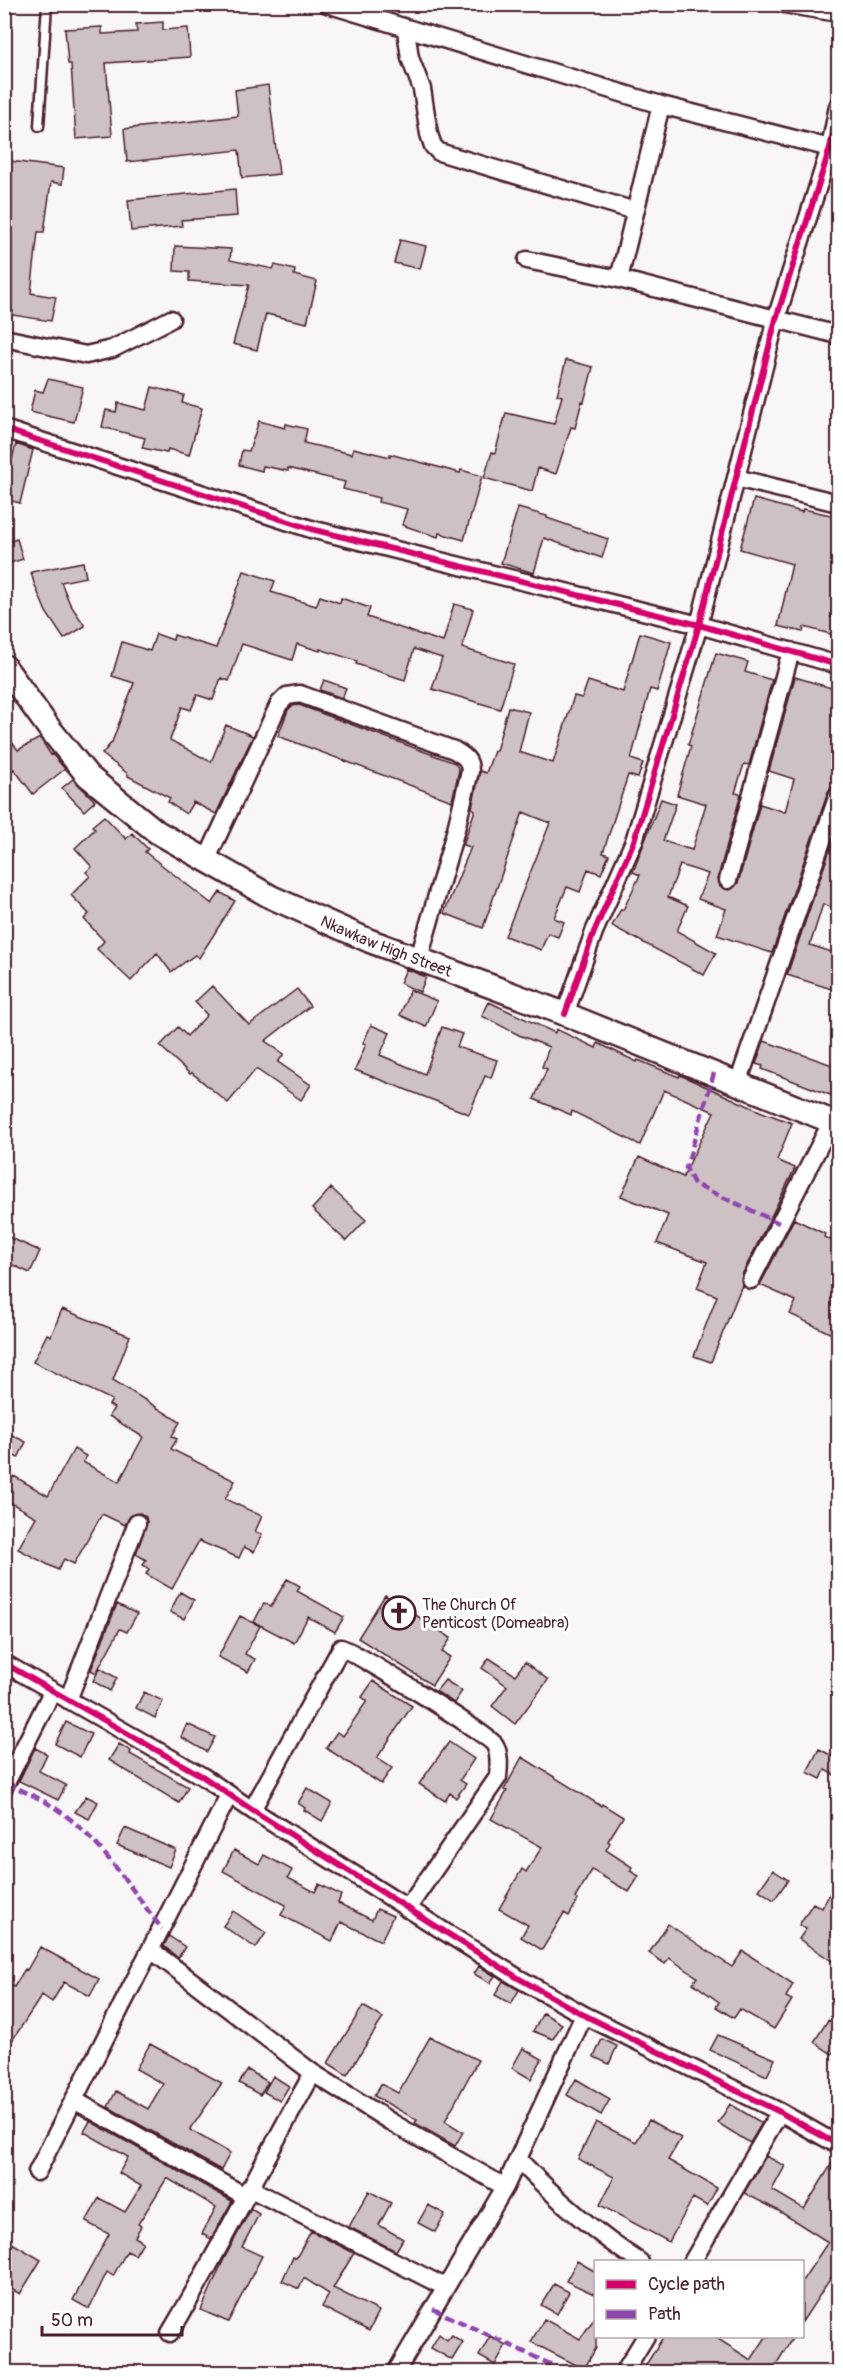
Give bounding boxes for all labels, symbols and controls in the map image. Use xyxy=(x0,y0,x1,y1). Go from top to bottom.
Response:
street label: Nkawkaw High Street xyxy=(317,911,455,982)
church icon: The Church Of Penticost (Domeabra) xyxy=(381,1595,417,1631)
place label: The Church Of Penticost (Domeabra) xyxy=(422,1595,570,1633)
legend xyxy=(594,2260,804,2338)
text: Cycle path xyxy=(648,2273,725,2296)
scale bar xyxy=(42,2299,182,2337)
text: Path xyxy=(648,2303,681,2326)
text: 50 m xyxy=(51,2309,93,2332)

